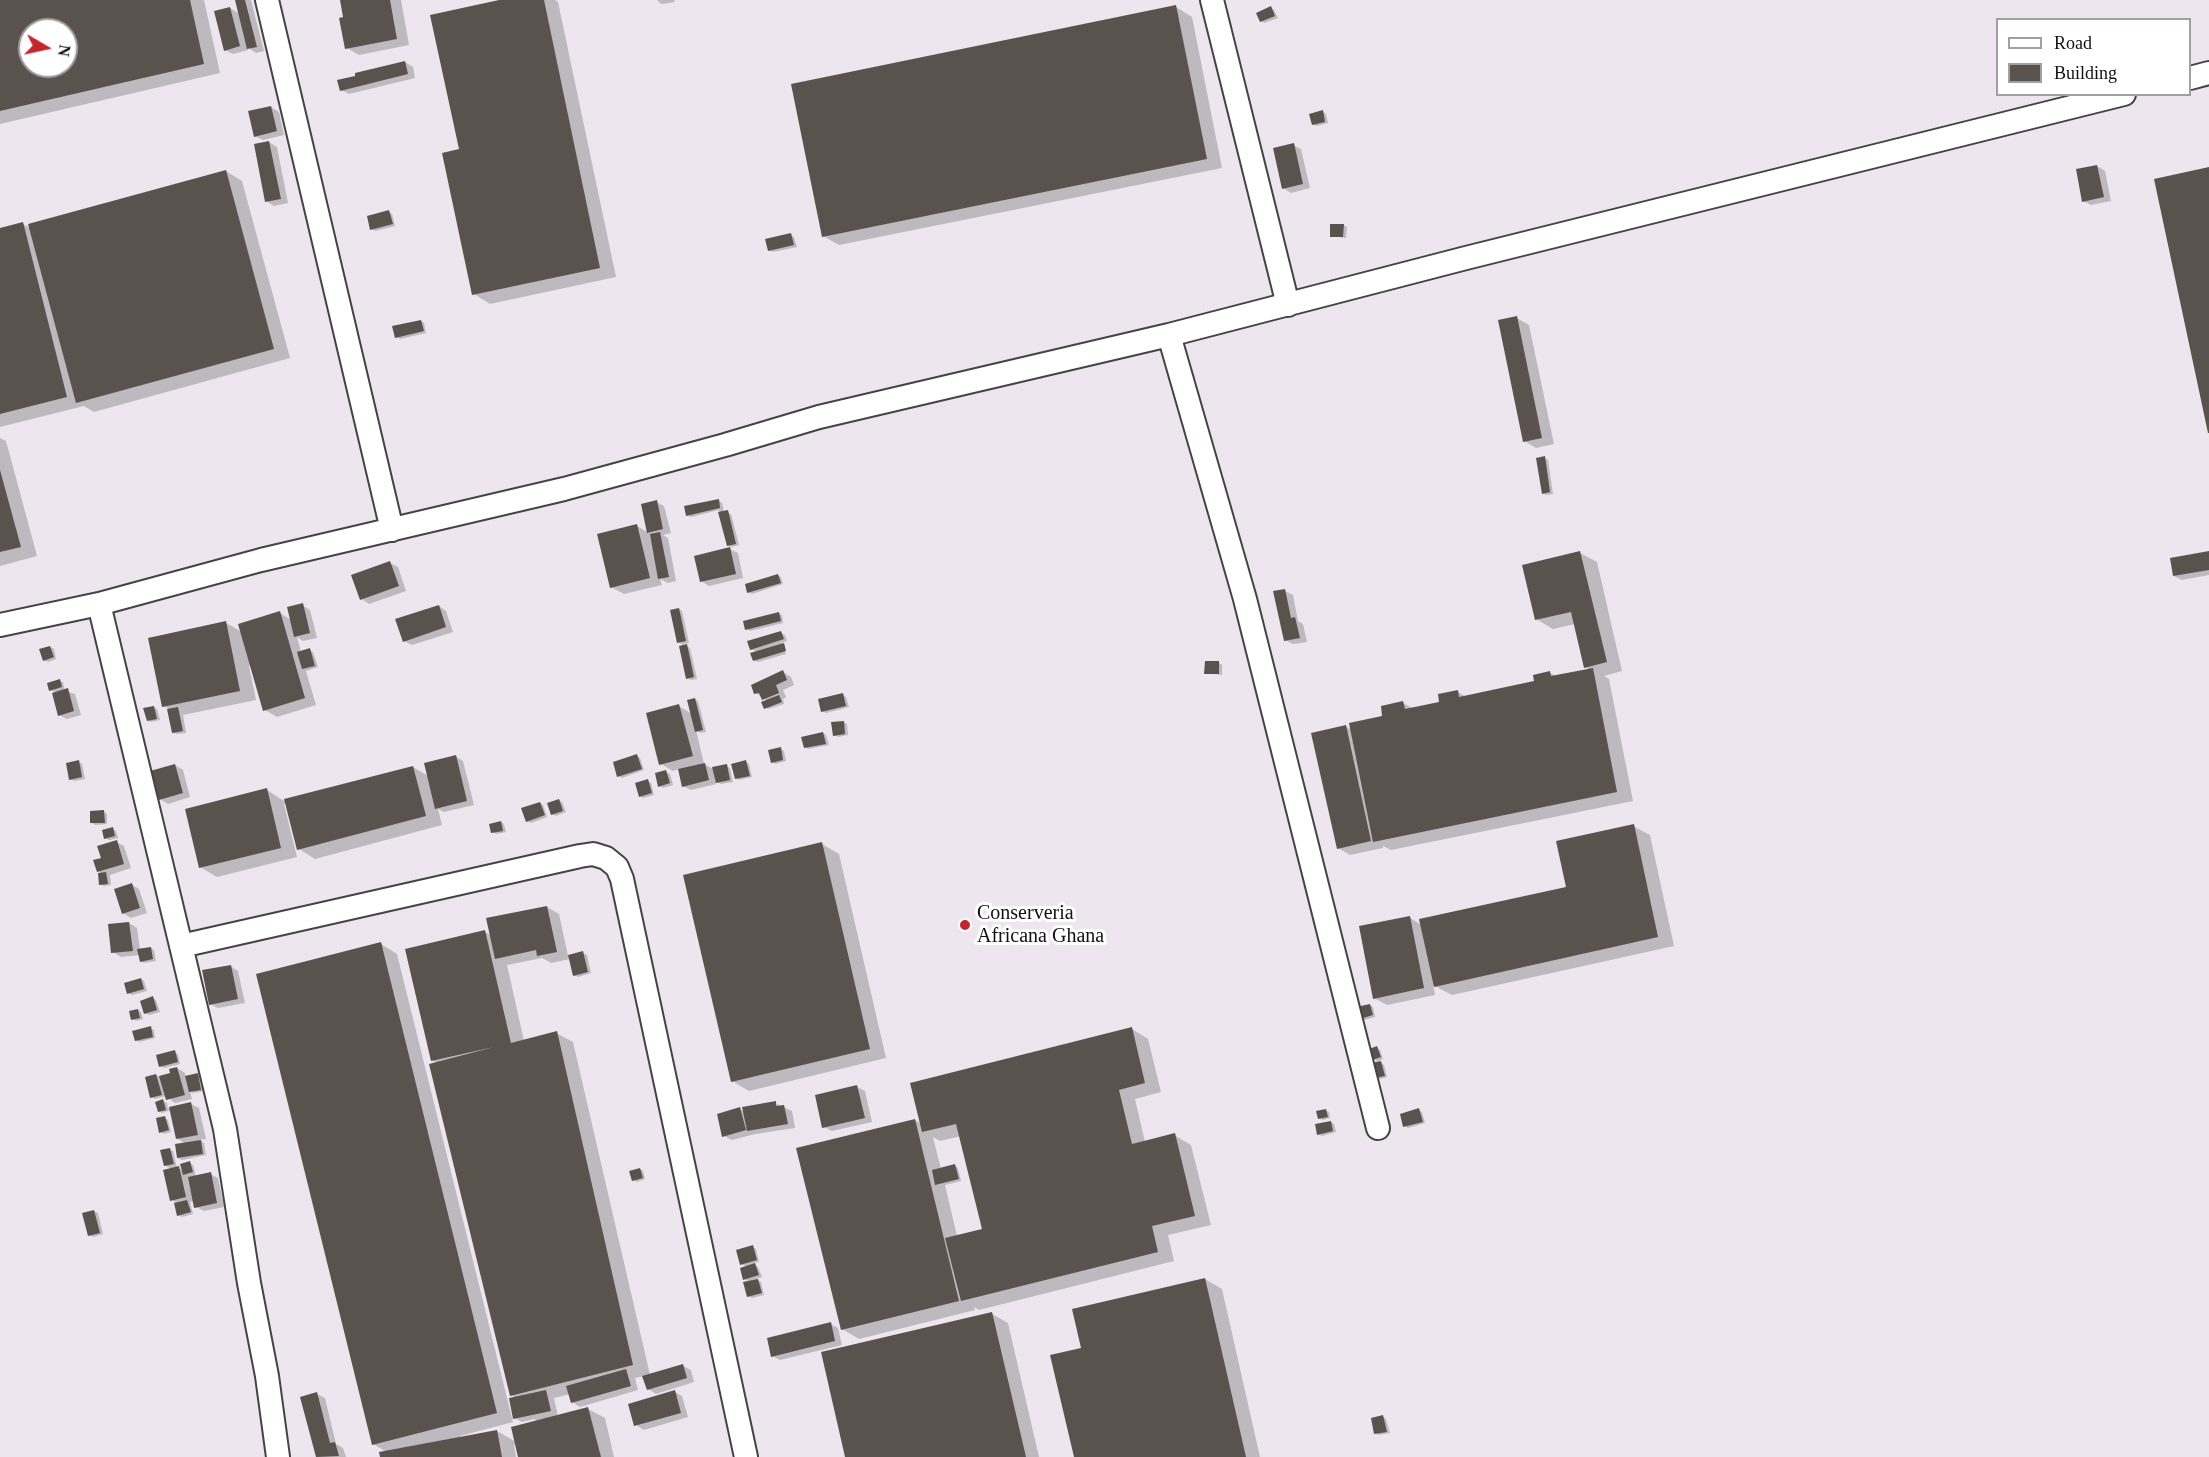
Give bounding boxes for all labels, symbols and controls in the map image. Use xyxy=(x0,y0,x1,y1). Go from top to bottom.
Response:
north arrow xyxy=(18,18,78,78)
legend xyxy=(1996,18,2191,96)
text: Road xyxy=(2054,33,2092,53)
text: N xyxy=(55,44,74,58)
text: Building xyxy=(2054,63,2117,83)
place label: Conserveria Africana Ghana xyxy=(977,902,1104,949)
marker: Conserveria Africana Ghana xyxy=(958,918,972,932)

